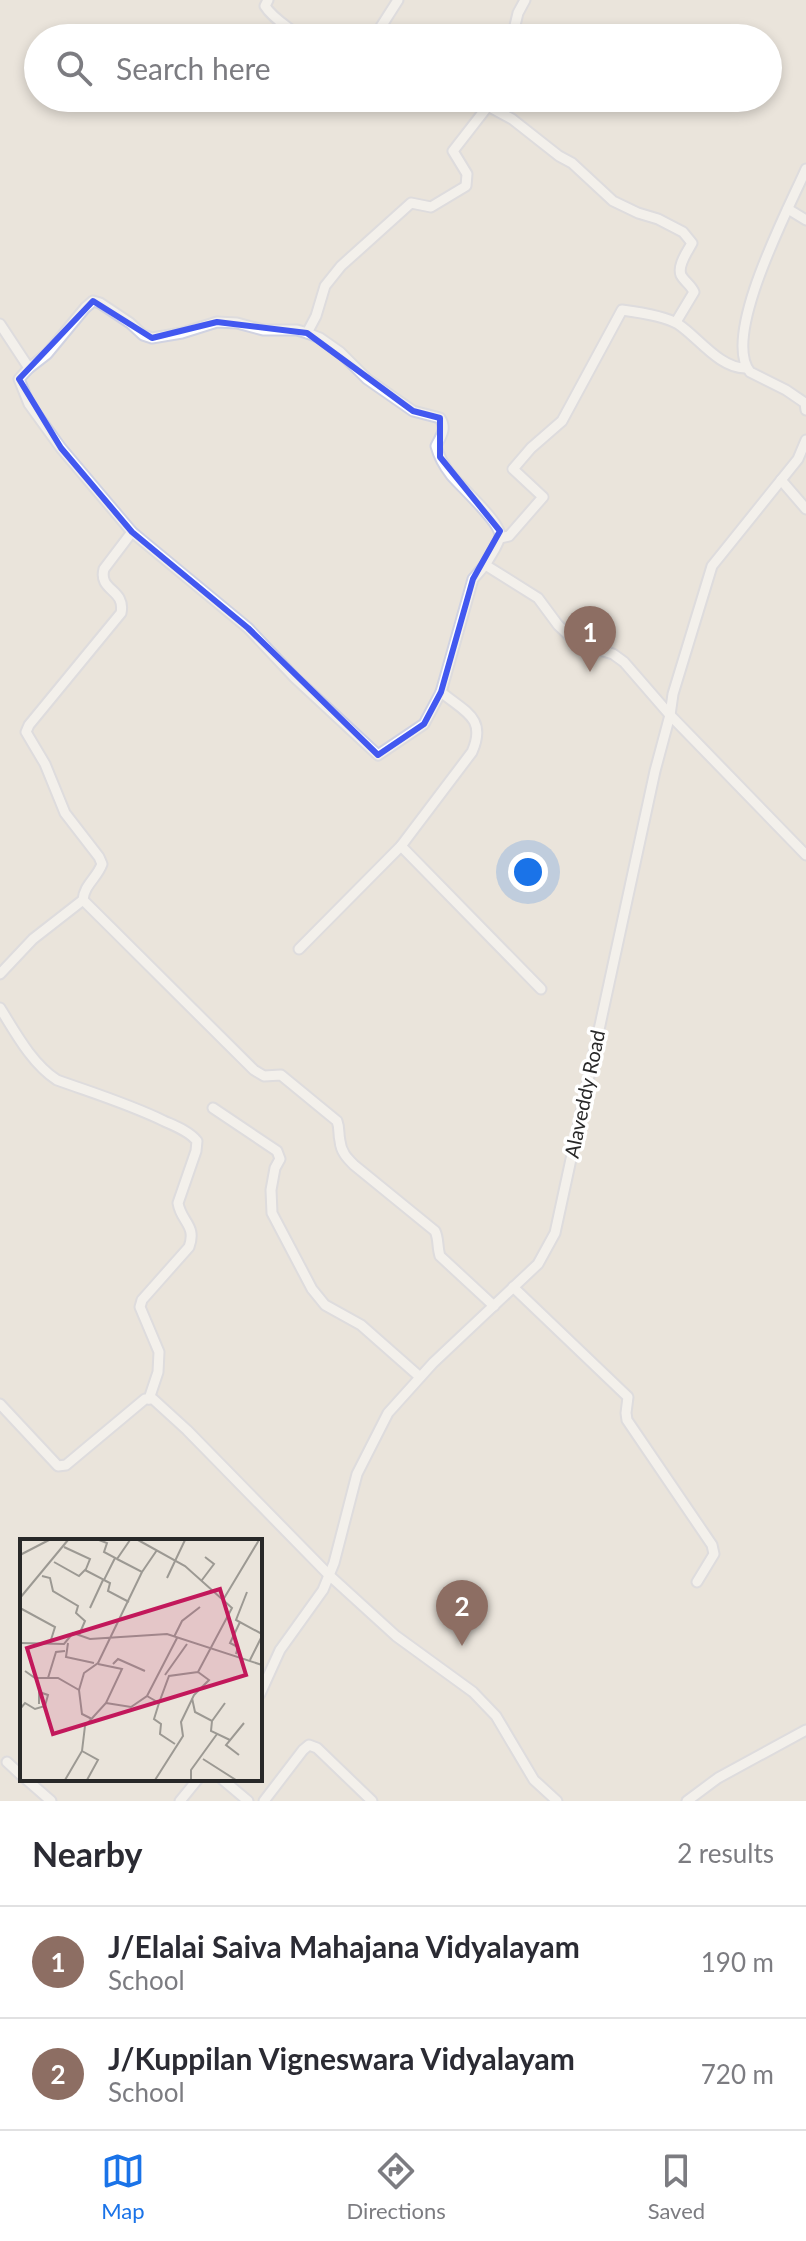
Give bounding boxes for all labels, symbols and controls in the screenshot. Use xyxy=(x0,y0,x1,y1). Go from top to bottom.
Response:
search box xyxy=(24,24,782,112)
icon: search xyxy=(52,46,96,90)
text: Search here xyxy=(116,50,271,86)
pin: 1 xyxy=(564,606,616,672)
your location xyxy=(508,852,548,892)
street label: Alaveddy Road xyxy=(559,1028,609,1160)
inset map xyxy=(20,1539,262,1781)
pin: 2 xyxy=(436,1580,488,1646)
text: Nearby xyxy=(32,1833,143,1874)
text: 2 results xyxy=(677,1837,774,1869)
text: J/Elalai Saiva Mahajana Vidyalayam xyxy=(108,1928,580,1964)
text: 1 xyxy=(50,1946,66,1978)
text: 190 m xyxy=(701,1946,774,1978)
text: School xyxy=(108,1964,185,1996)
text: J/Kuppilan Vigneswara Vidyalayam xyxy=(108,2040,575,2076)
text: 2 xyxy=(50,2058,66,2090)
text: 720 m xyxy=(701,2058,774,2090)
text: School xyxy=(108,2076,185,2108)
tab: Map xyxy=(101,2149,145,2224)
tab: Directions xyxy=(347,2149,446,2224)
tab: Saved xyxy=(648,2149,705,2224)

